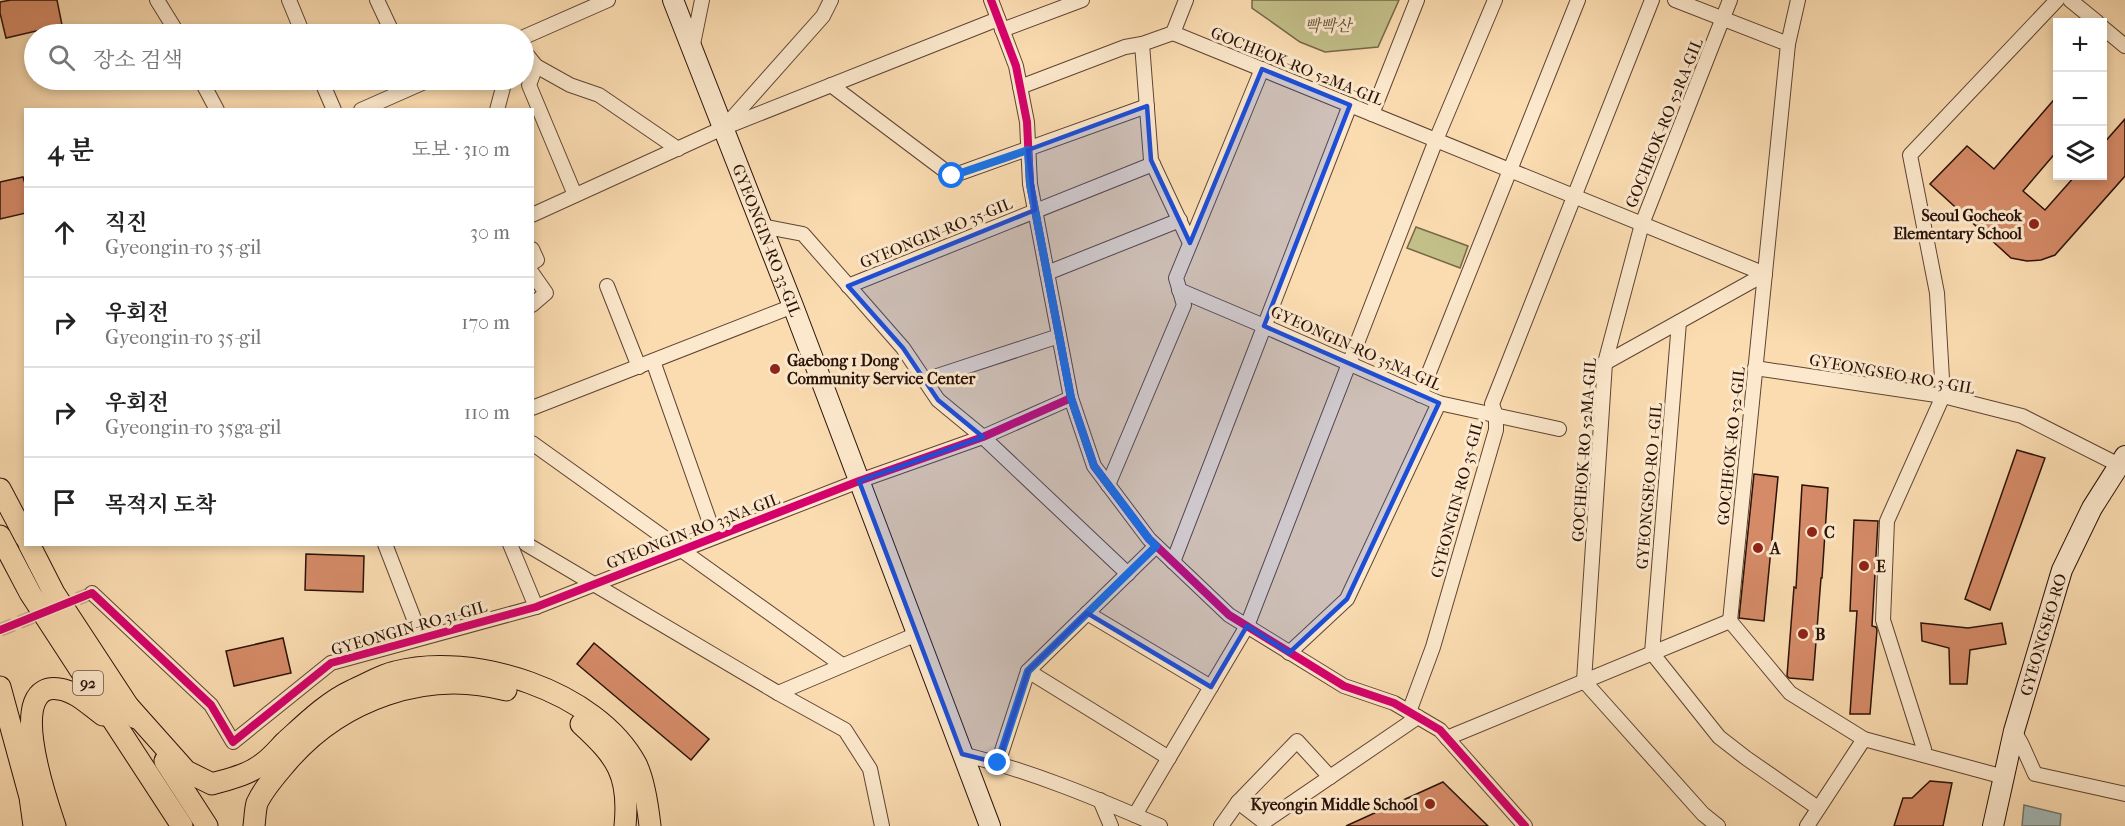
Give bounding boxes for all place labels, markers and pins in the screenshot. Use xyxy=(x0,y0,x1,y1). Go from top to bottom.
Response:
place label: Seoul Gocheok Elementary School xyxy=(1893,206,2023,244)
marker: Seoul Gocheok Elementary School xyxy=(2027,217,2041,231)
place label: Gaebong 1 Dong Community Service Center xyxy=(787,351,976,389)
marker: Gaebong 1 Dong Community Service Center xyxy=(768,362,782,376)
place label: C xyxy=(1824,523,1835,542)
marker: C xyxy=(1805,525,1819,539)
place label: A xyxy=(1769,539,1781,558)
marker: A xyxy=(1751,541,1765,555)
place label: E xyxy=(1876,557,1886,576)
marker: E xyxy=(1857,559,1871,573)
place label: B xyxy=(1815,625,1825,644)
marker: B xyxy=(1796,627,1810,641)
place label: Kyeongin Middle School xyxy=(1250,795,1419,815)
marker: Kyeongin Middle School xyxy=(1423,797,1437,811)

